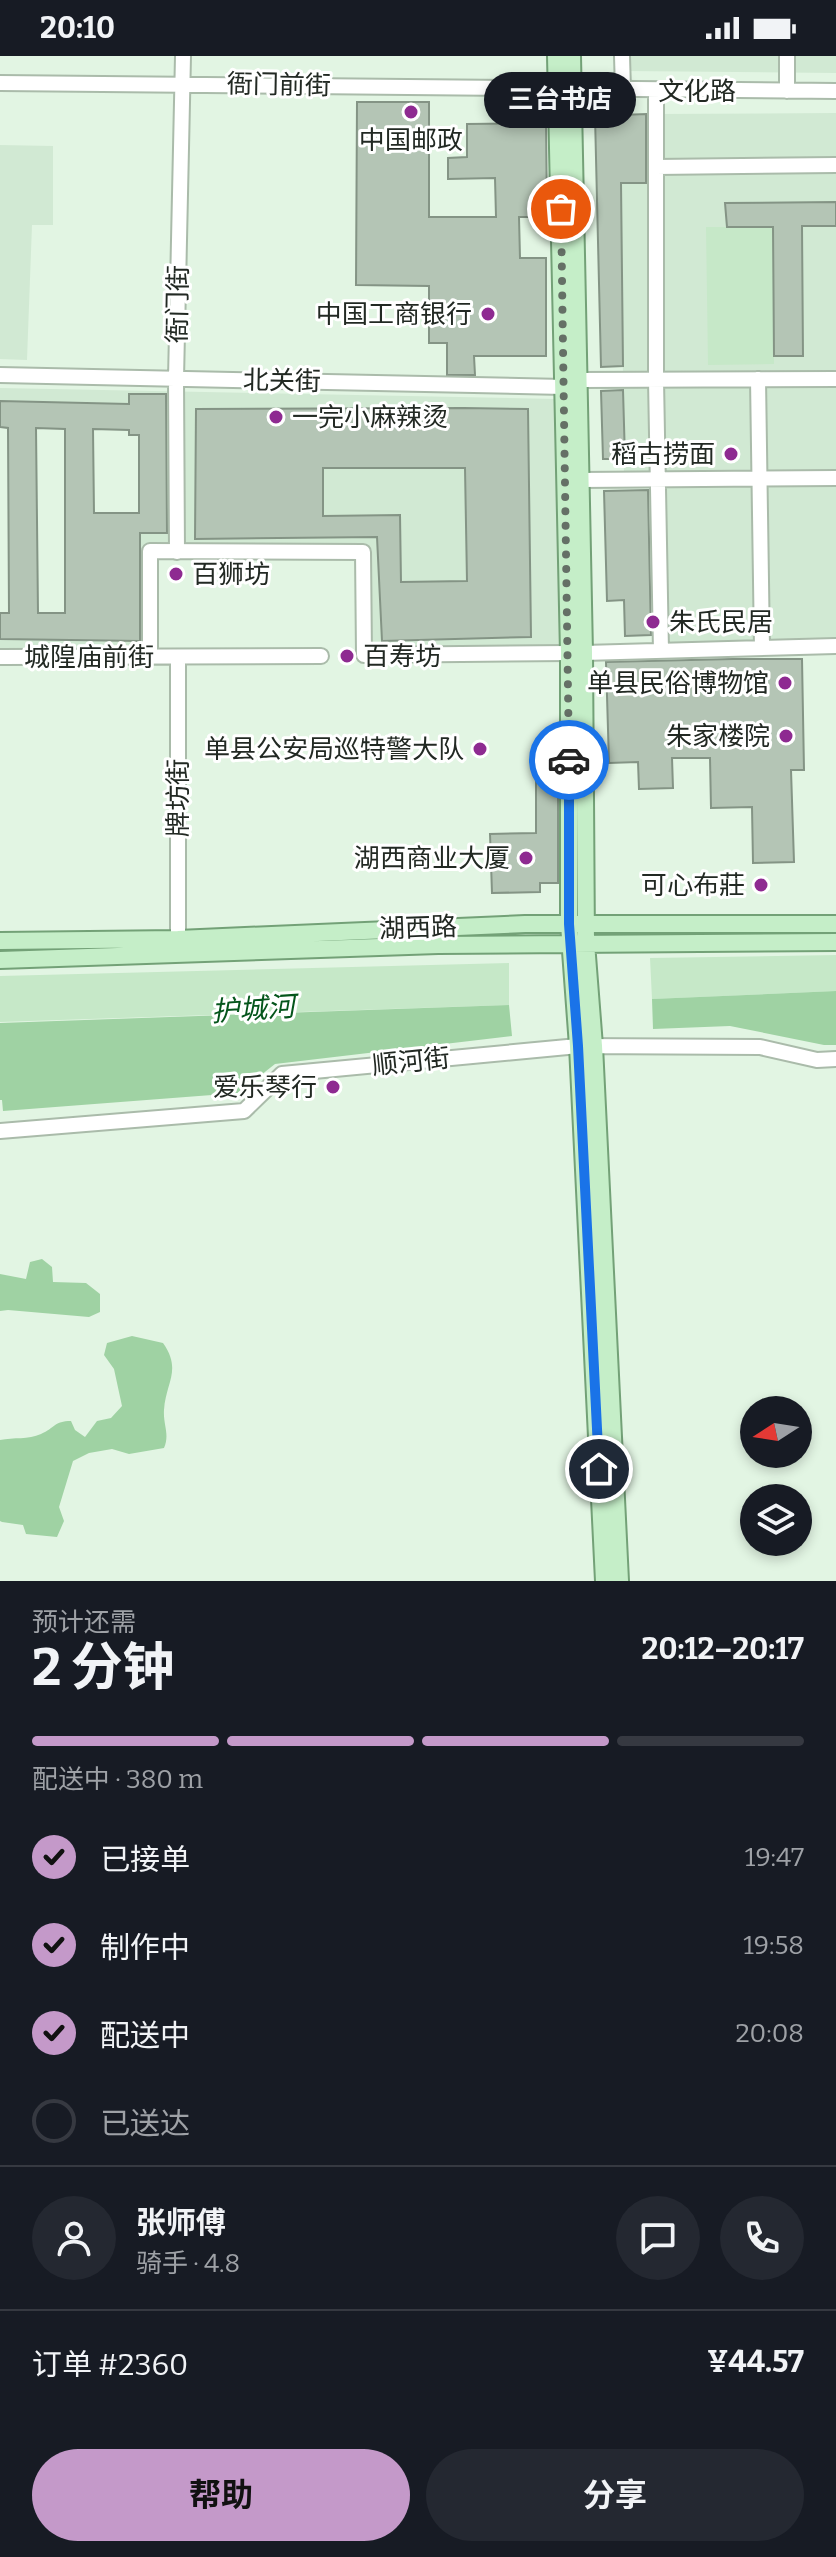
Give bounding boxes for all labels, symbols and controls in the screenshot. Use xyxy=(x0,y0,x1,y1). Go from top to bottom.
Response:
text: 20:10 xyxy=(40,10,115,46)
street label: 衙门前街 xyxy=(227,69,331,101)
callout: 三台书店 xyxy=(485,73,637,129)
street label: 文化路 xyxy=(658,76,736,107)
text: 三台书店 xyxy=(508,84,612,115)
marker: 中国邮政 xyxy=(402,103,420,121)
place label: 中国邮政 xyxy=(359,125,463,156)
pin xyxy=(527,175,595,243)
icon: bag xyxy=(539,187,583,231)
street label: 衙门街 xyxy=(162,265,194,343)
place label: 中国工商银行 xyxy=(316,299,472,330)
marker: 中国工商银行 xyxy=(479,305,497,323)
street label: 北关街 xyxy=(243,365,321,397)
place label: 一完小麻辣烫 xyxy=(292,402,448,433)
marker: 一完小麻辣烫 xyxy=(267,408,285,426)
place label: 稻古捞面 xyxy=(611,439,715,470)
marker: 稻古捞面 xyxy=(722,445,740,463)
place label: 百狮坊 xyxy=(192,559,270,590)
marker: 百狮坊 xyxy=(167,565,185,583)
place label: 朱氏民居 xyxy=(669,607,773,638)
marker: 朱氏民居 xyxy=(644,613,662,631)
place label: 百寿坊 xyxy=(363,641,441,672)
street label: 城隍庙前街 xyxy=(24,642,154,673)
marker: 百寿坊 xyxy=(338,647,356,665)
place label: 单县民俗博物馆 xyxy=(587,668,769,699)
marker: 单县民俗博物馆 xyxy=(776,674,794,692)
courier xyxy=(529,720,609,800)
place label: 朱家楼院 xyxy=(666,721,770,752)
marker: 朱家楼院 xyxy=(777,727,795,745)
place label: 单县公安局巡特警大队 xyxy=(204,734,464,765)
icon: car xyxy=(547,738,591,782)
marker: 单县公安局巡特警大队 xyxy=(471,740,489,758)
street label: 牌坊街 xyxy=(163,759,194,837)
place label: 湖西商业大厦 xyxy=(354,843,510,874)
marker: 湖西商业大厦 xyxy=(517,849,535,867)
place label: 可心布莊 xyxy=(641,870,745,901)
marker: 可心布莊 xyxy=(752,876,770,894)
street label: 湖西路 xyxy=(378,911,458,945)
water label: 护城河 xyxy=(210,989,301,1028)
street label: 顺河街 xyxy=(371,1043,451,1081)
place label: 爱乐琴行 xyxy=(213,1072,317,1103)
marker: 爱乐琴行 xyxy=(324,1078,342,1096)
north arrow xyxy=(740,1396,812,1468)
map controls xyxy=(740,1396,812,1556)
pin xyxy=(565,1435,633,1503)
icon: home xyxy=(577,1447,621,1491)
button: layers xyxy=(740,1484,812,1556)
text: 预计还需 xyxy=(32,1607,136,1638)
text: 20:12–20:17 xyxy=(642,1631,804,1667)
text: 2 分钟 xyxy=(32,1636,175,1699)
text: 配送中 · 380 m xyxy=(32,1764,203,1795)
icon: check xyxy=(32,1835,76,1879)
text: 已接单 xyxy=(100,1842,190,1878)
text: 19:47 xyxy=(745,1842,804,1873)
icon: check xyxy=(32,1923,76,1967)
text: 制作中 xyxy=(100,1930,190,1966)
text: 19:58 xyxy=(743,1930,804,1961)
icon: check xyxy=(32,2011,76,2055)
text: 配送中 xyxy=(100,2018,190,2054)
text: 20:08 xyxy=(735,2018,804,2049)
text: 已送达 xyxy=(100,2106,190,2142)
button: person xyxy=(32,2196,116,2280)
button: chat xyxy=(616,2196,700,2280)
button: phone xyxy=(720,2196,804,2280)
text: 张师傅 xyxy=(136,2205,226,2241)
text: 骑手 · 4.8 xyxy=(136,2248,240,2279)
text: ¥44.57 xyxy=(707,2344,804,2380)
text: 订单 #2360 xyxy=(32,2347,188,2383)
button: 帮助 xyxy=(32,2449,410,2541)
button: 分享 xyxy=(426,2449,804,2541)

